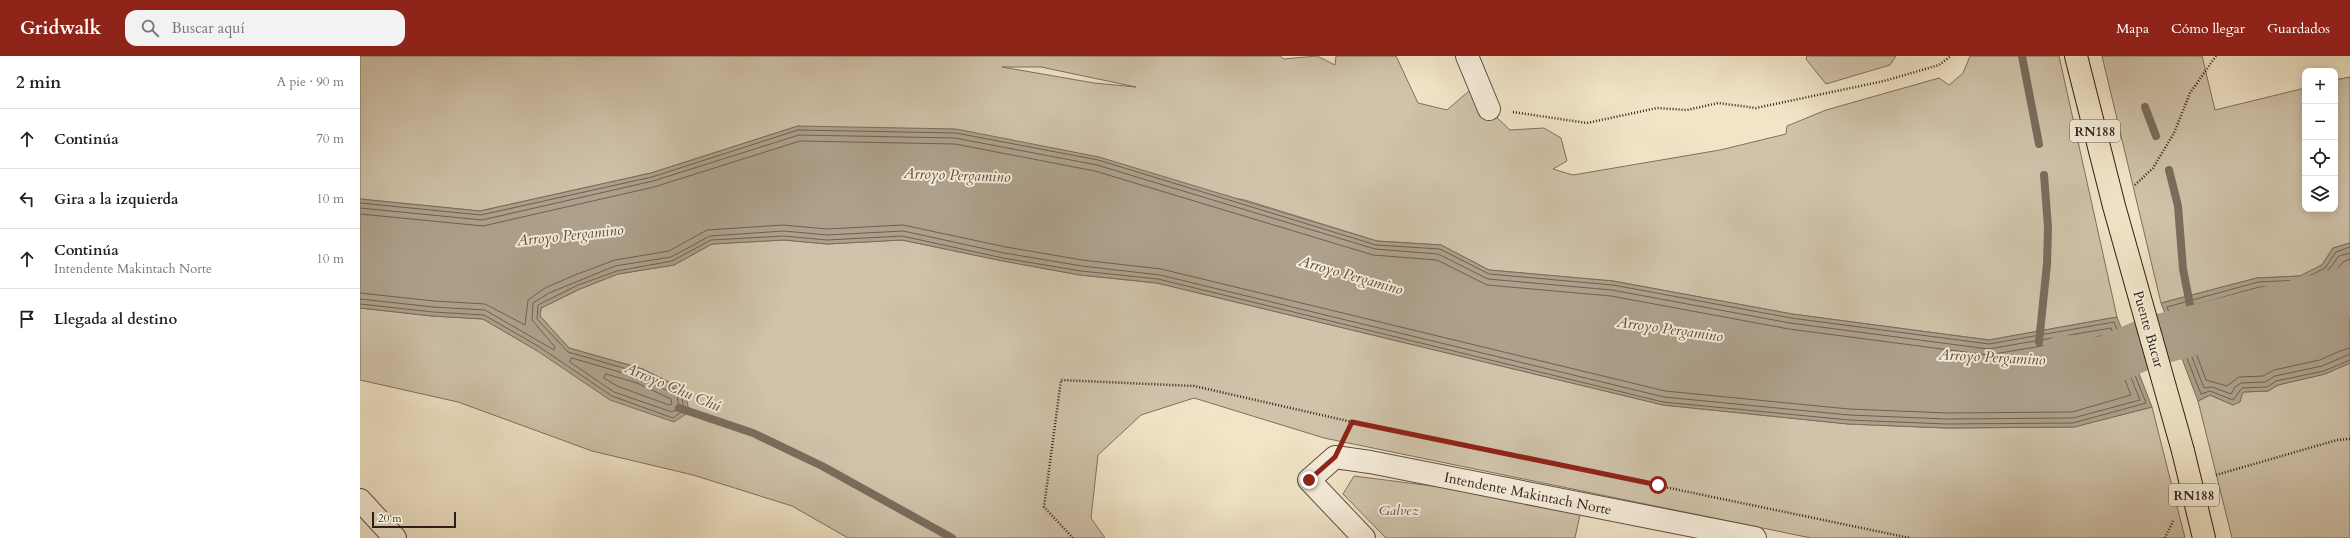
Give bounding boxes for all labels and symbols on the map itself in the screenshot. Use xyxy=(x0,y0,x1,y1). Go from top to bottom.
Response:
road number: RN188 xyxy=(2070,120,2120,142)
water label: Arroyo Pergamino xyxy=(902,163,1011,187)
water label: Arroyo Pergamino xyxy=(515,219,624,251)
water label: Arroyo Pergamino xyxy=(1296,250,1405,299)
street label: Puente Bucar xyxy=(2128,288,2169,371)
water label: Arroyo Pergamino xyxy=(1614,311,1725,346)
water label: Arroyo Pergamino xyxy=(1937,344,2046,370)
water label: Arroyo Chu Chú xyxy=(621,357,724,416)
street label: Intendente Makintach Norte xyxy=(1442,468,1613,519)
route end xyxy=(1300,471,1318,489)
route start xyxy=(1649,476,1667,494)
road number: RN188 xyxy=(2169,484,2219,506)
park label: Galvez xyxy=(1379,501,1419,520)
scale bar xyxy=(372,510,456,529)

